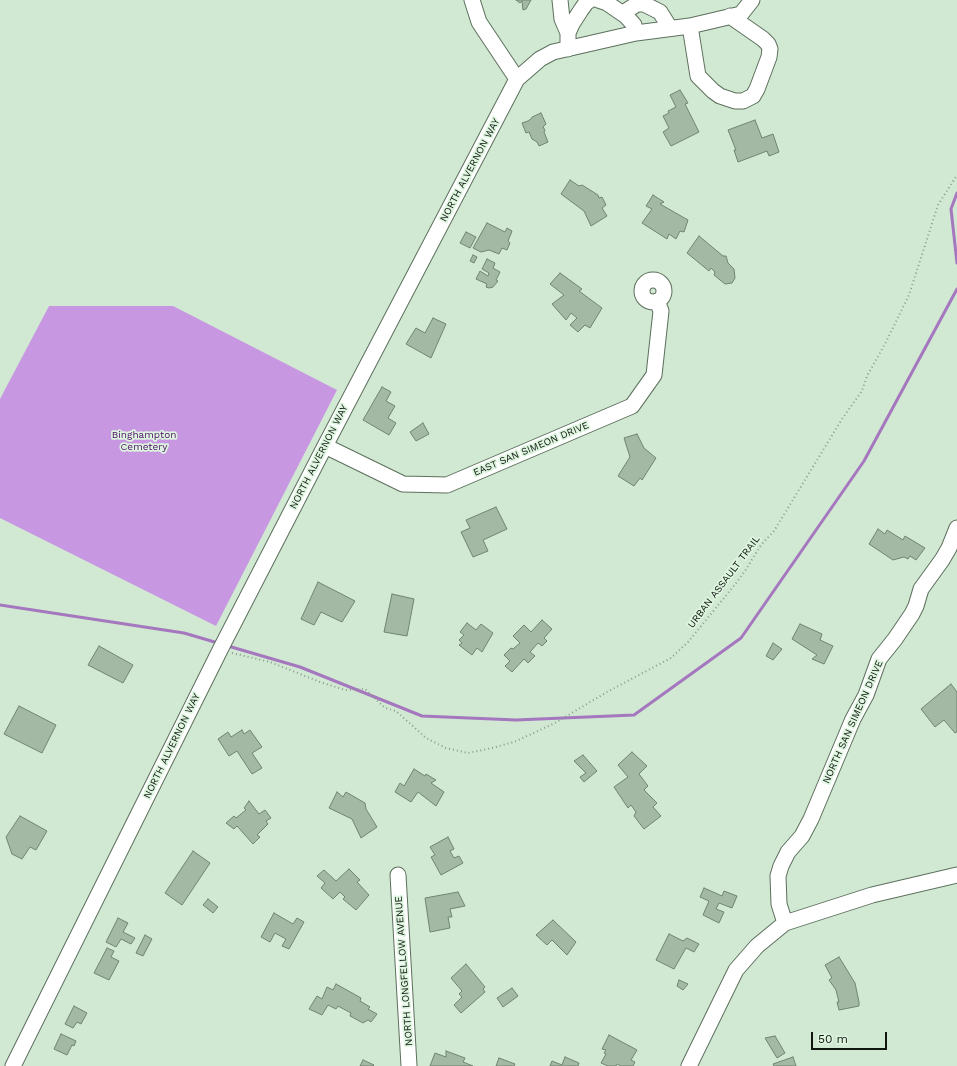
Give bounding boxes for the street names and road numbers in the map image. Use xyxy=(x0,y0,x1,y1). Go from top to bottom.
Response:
street label: NORTH ALVERNON WAY xyxy=(438,116,502,224)
street label: NORTH ALVERNON WAY xyxy=(287,403,351,511)
street label: EAST SAN SIMEON DRIVE xyxy=(472,419,590,479)
street label: URBAN ASSAULT TRAIL xyxy=(685,533,763,631)
street label: NORTH SAN SIMEON DRIVE xyxy=(820,658,886,786)
street label: NORTH ALVERNON WAY xyxy=(141,691,203,801)
street label: NORTH LONGFELLOW AVENUE xyxy=(393,896,415,1046)

